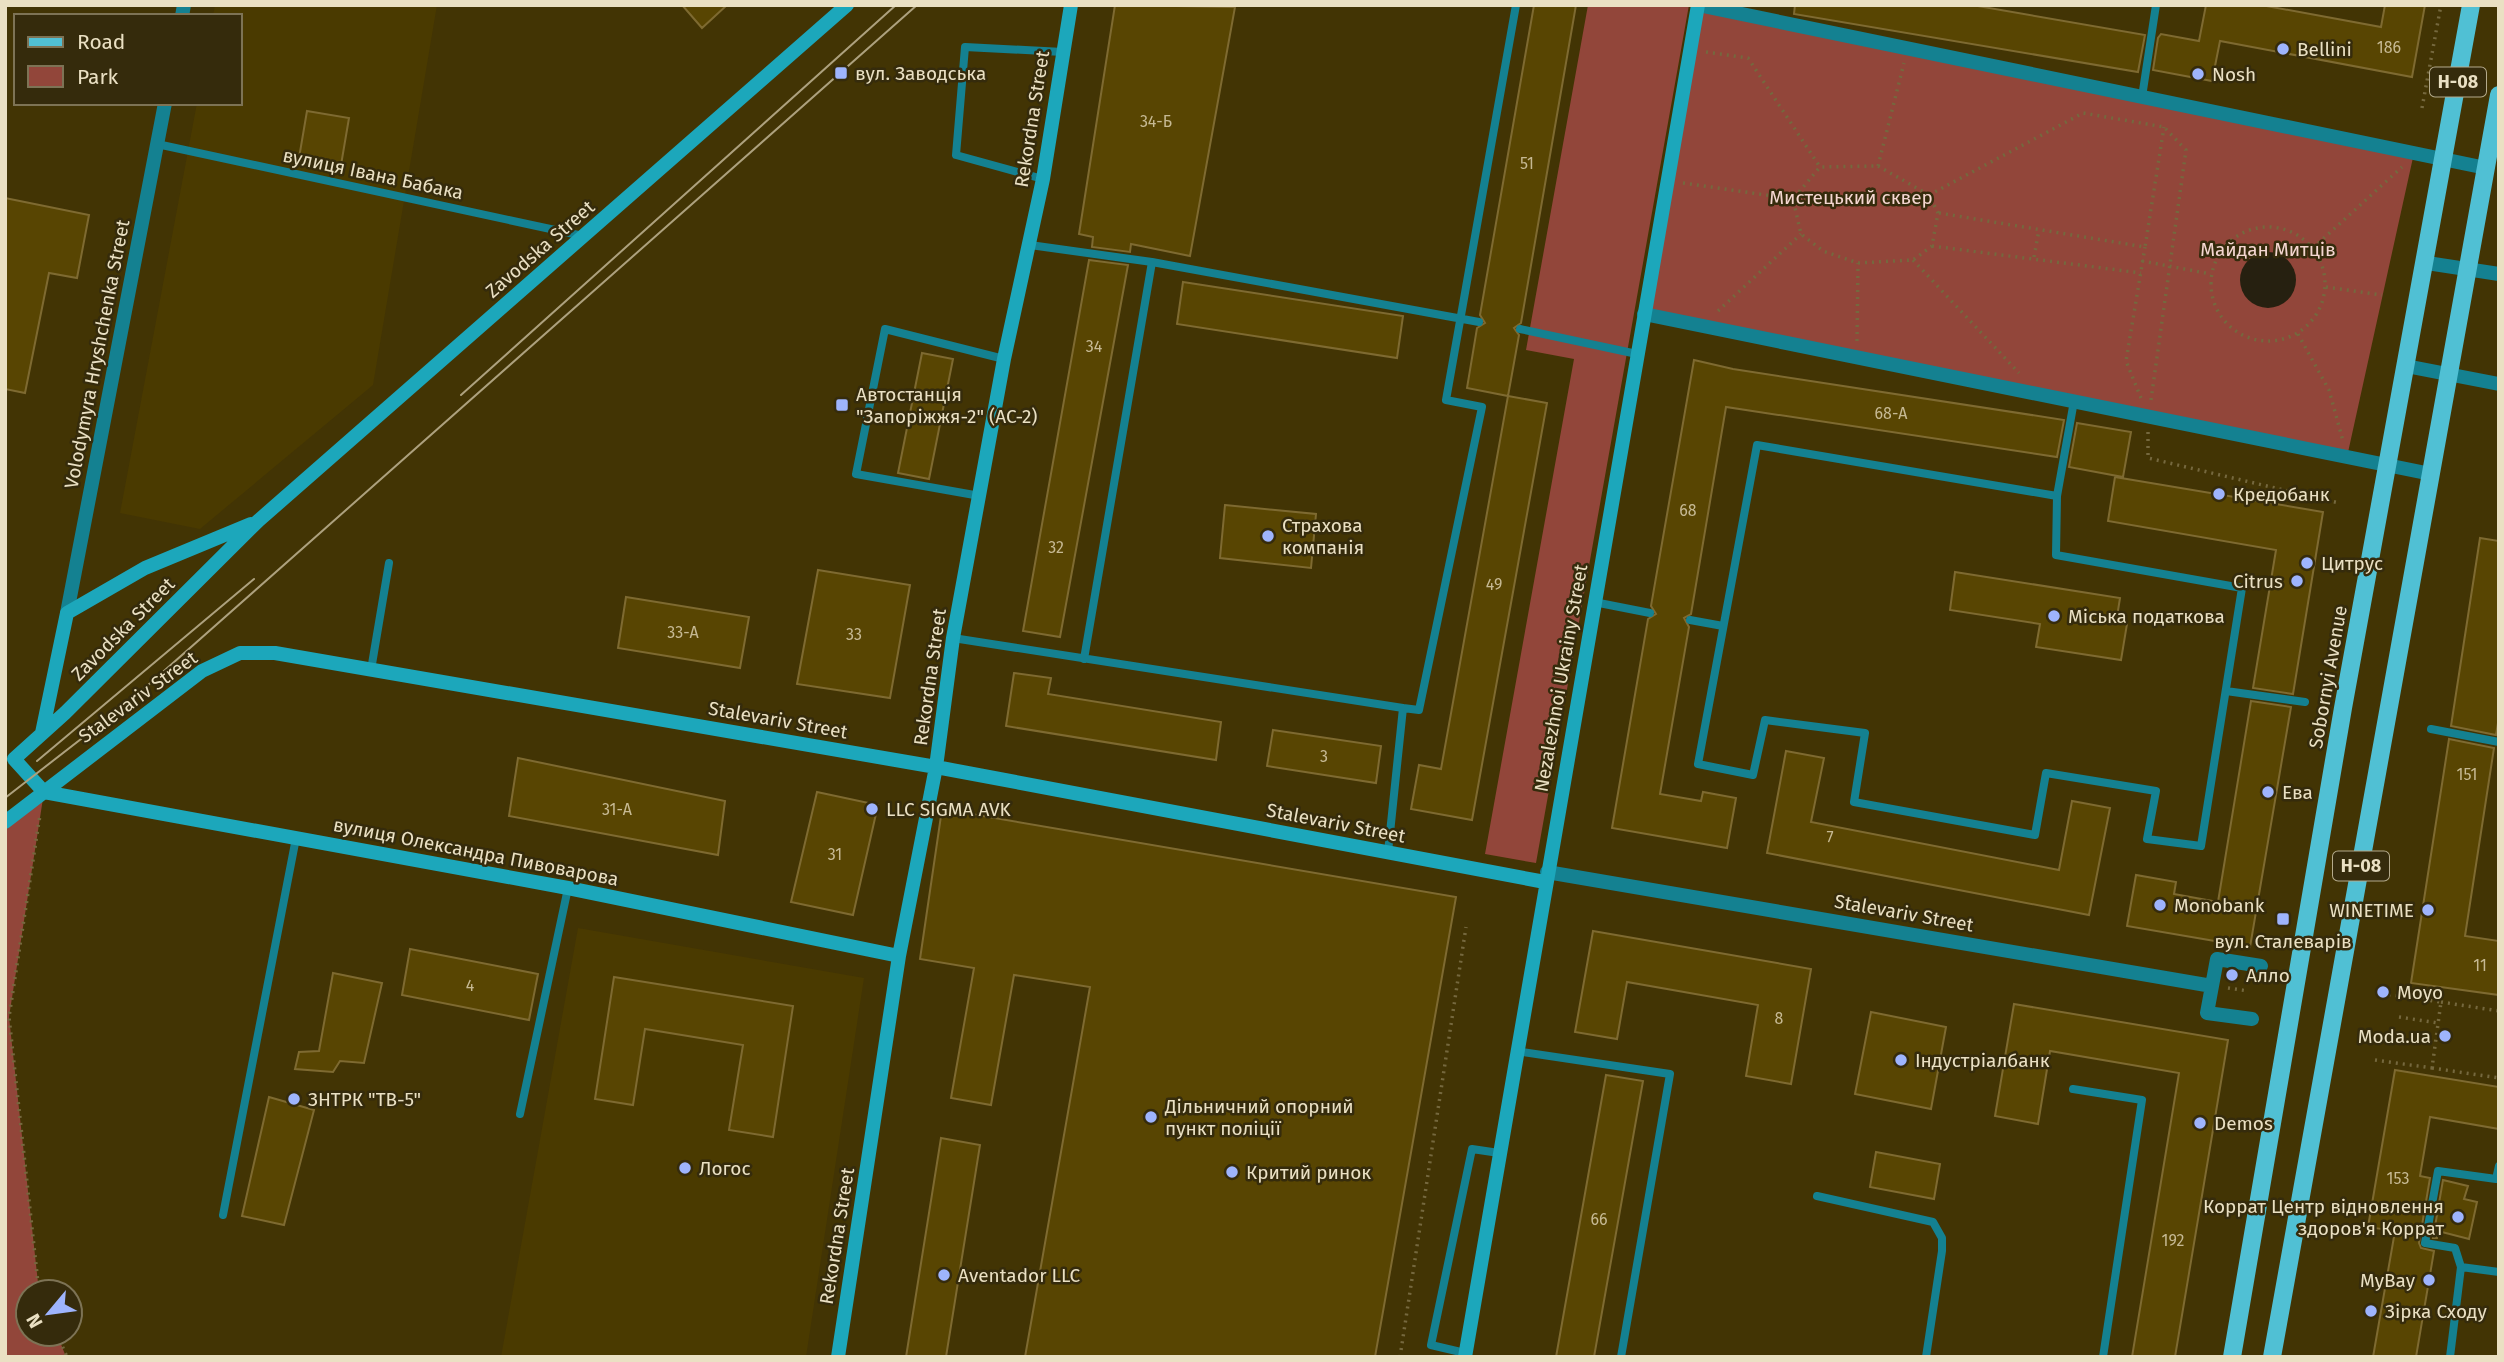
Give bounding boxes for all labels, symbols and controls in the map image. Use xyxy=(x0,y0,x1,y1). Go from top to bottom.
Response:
legend xyxy=(14,14,242,105)
text: Road xyxy=(77,29,125,55)
place label: Bellini xyxy=(2297,38,2352,61)
house number: 186 xyxy=(2377,38,2401,57)
marker: Bellini xyxy=(2275,41,2291,57)
street label: Rekordna Street xyxy=(1010,49,1054,189)
place label: вул. Заводська xyxy=(855,62,986,85)
place label: Nosh xyxy=(2212,63,2256,86)
text: Park xyxy=(77,64,119,90)
marker: вул. Заводська xyxy=(833,65,849,81)
marker: Nosh xyxy=(2190,66,2206,82)
road number: Н-08 xyxy=(2430,68,2486,96)
house number: 34-Б xyxy=(1140,112,1172,131)
street label: вулиця Івана Бабака xyxy=(281,144,465,204)
house number: 51 xyxy=(1520,154,1534,173)
park label: Мистецький сквер xyxy=(1769,186,1933,209)
street label: Zavodska Street xyxy=(481,195,599,303)
street label: Volodymyra Hryshchenka Street xyxy=(60,217,134,490)
park label: Майдан Митців xyxy=(2200,238,2336,261)
house number: 34 xyxy=(1086,337,1103,356)
place label: Автостанція "Запоріжжя-2" (АС-2) xyxy=(856,383,1038,428)
marker: Автостанція "Запоріжжя-2" (АС-2) xyxy=(834,397,850,413)
house number: 68-А xyxy=(1875,404,1908,423)
place label: Кредобанк xyxy=(2233,483,2330,506)
marker: Кредобанк xyxy=(2211,486,2227,502)
house number: 68 xyxy=(1679,501,1697,520)
place label: Страхова компанія xyxy=(1282,514,1364,559)
marker: Страхова компанія xyxy=(1260,528,1276,544)
house number: 32 xyxy=(1048,538,1064,557)
place label: Цитрус xyxy=(2321,552,2383,575)
marker: Цитрус xyxy=(2299,555,2315,571)
street label: Nezalezhnoi Ukrainy Street xyxy=(1530,562,1592,794)
place label: Citrus xyxy=(2233,570,2283,593)
street label: Zavodska Street xyxy=(67,572,180,685)
marker: Citrus xyxy=(2289,573,2305,589)
house number: 49 xyxy=(1486,575,1502,594)
street label: Sobornyi Avenue xyxy=(2304,604,2352,750)
place label: Міська податкова xyxy=(2068,605,2225,628)
street label: Rekordna Street xyxy=(909,607,951,747)
marker: Міська податкова xyxy=(2046,608,2062,624)
house number: 33-А xyxy=(667,623,700,642)
house number: 33 xyxy=(846,625,862,644)
street label: Stalevariv Street xyxy=(74,646,202,748)
street label: Stalevariv Street xyxy=(707,696,850,744)
house number: 3 xyxy=(1320,747,1328,766)
house number: 151 xyxy=(2456,765,2478,784)
place label: Ева xyxy=(2282,781,2313,804)
marker: Ева xyxy=(2260,784,2276,800)
place label: LLC SIGMA AVK xyxy=(886,798,1012,821)
street label: Stalevariv Street xyxy=(1265,798,1408,848)
house number: 31-А xyxy=(602,800,633,819)
marker: LLC SIGMA AVK xyxy=(864,801,880,817)
street label: вулиця Олександра Пивоварова xyxy=(331,813,621,891)
house number: 7 xyxy=(1826,828,1834,847)
house number: 31 xyxy=(828,845,842,864)
road number: Н-08 xyxy=(2333,852,2389,880)
street label: Stalevariv Street xyxy=(1833,889,1976,937)
place label: Monobank xyxy=(2174,894,2265,917)
marker: Monobank xyxy=(2152,897,2168,913)
place label: WINETIME xyxy=(2329,899,2414,922)
marker: WINETIME xyxy=(2420,902,2436,918)
marker: вул. Сталеварів xyxy=(2275,911,2291,927)
place label: вул. Сталеварів xyxy=(2214,930,2352,953)
house number: 11 xyxy=(2473,956,2487,975)
place label: Алло xyxy=(2246,964,2290,987)
marker: Алло xyxy=(2224,967,2240,983)
house number: 4 xyxy=(466,976,475,995)
place label: Moyo xyxy=(2397,981,2443,1004)
marker: Moyo xyxy=(2375,984,2391,1000)
house number: 8 xyxy=(1775,1009,1784,1028)
place label: Moda.ua xyxy=(2358,1025,2431,1048)
marker: Moda.ua xyxy=(2437,1028,2453,1044)
place label: Індустріалбанк xyxy=(1915,1049,2050,1072)
marker: Індустріалбанк xyxy=(1893,1052,1909,1068)
place label: ЗНТРК "ТВ-5" xyxy=(308,1088,421,1111)
marker: ЗНТРК "ТВ-5" xyxy=(286,1091,302,1107)
place label: Дільничний опорний пункт поліції xyxy=(1164,1095,1354,1140)
marker: Дільничний опорний пункт поліції xyxy=(1143,1109,1159,1125)
place label: Demos xyxy=(2214,1112,2273,1135)
marker: Demos xyxy=(2192,1115,2208,1131)
place label: Логос xyxy=(699,1157,750,1180)
marker: Логос xyxy=(677,1160,693,1176)
place label: Критий ринок xyxy=(1246,1161,1371,1184)
marker: Критий ринок xyxy=(1224,1164,1240,1180)
street label: Rekordna Street xyxy=(815,1166,859,1306)
house number: 153 xyxy=(2387,1169,2409,1188)
place label: Коррат Центр відновлення здоров'я Коррат xyxy=(2203,1195,2444,1240)
marker: Коррат Центр відновлення здоров'я Коррат xyxy=(2450,1209,2466,1225)
house number: 66 xyxy=(1590,1210,1608,1229)
house number: 192 xyxy=(2162,1231,2185,1250)
place label: Aventador LLC xyxy=(958,1264,1081,1287)
marker: Aventador LLC xyxy=(936,1267,952,1283)
place label: MyBay xyxy=(2360,1269,2416,1292)
marker: MyBay xyxy=(2421,1272,2437,1288)
north arrow xyxy=(14,1278,84,1348)
place label: Зірка Сходу xyxy=(2385,1300,2487,1323)
marker: Зірка Сходу xyxy=(2363,1303,2379,1319)
text: N xyxy=(21,1310,48,1332)

